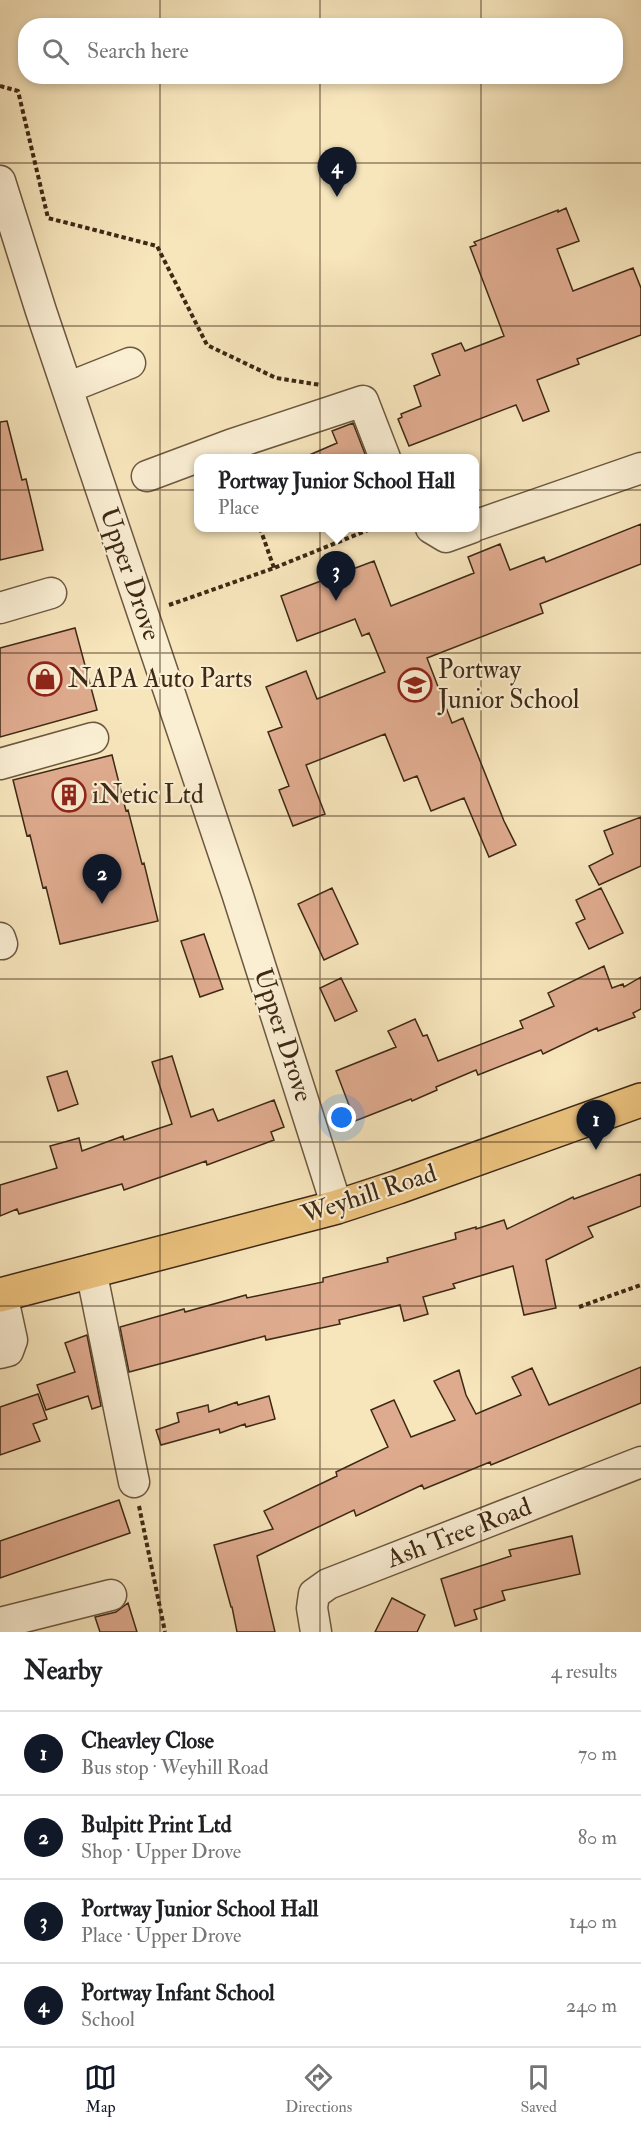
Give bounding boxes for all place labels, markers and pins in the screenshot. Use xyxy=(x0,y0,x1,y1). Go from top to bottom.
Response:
pin: 4 xyxy=(318,148,356,197)
pin: 3 xyxy=(316,552,356,601)
place label: Portway Junior School xyxy=(437,654,580,716)
shop icon: NAPA Auto Parts xyxy=(27,661,63,697)
place label: NAPA Auto Parts xyxy=(68,663,252,695)
school or university icon: Portway Junior School xyxy=(397,667,433,703)
building icon: iNetic Ltd xyxy=(51,777,87,813)
place label: iNetic Ltd xyxy=(92,779,204,811)
pin: 2 xyxy=(82,854,122,904)
pin: 1 xyxy=(576,1100,616,1150)

